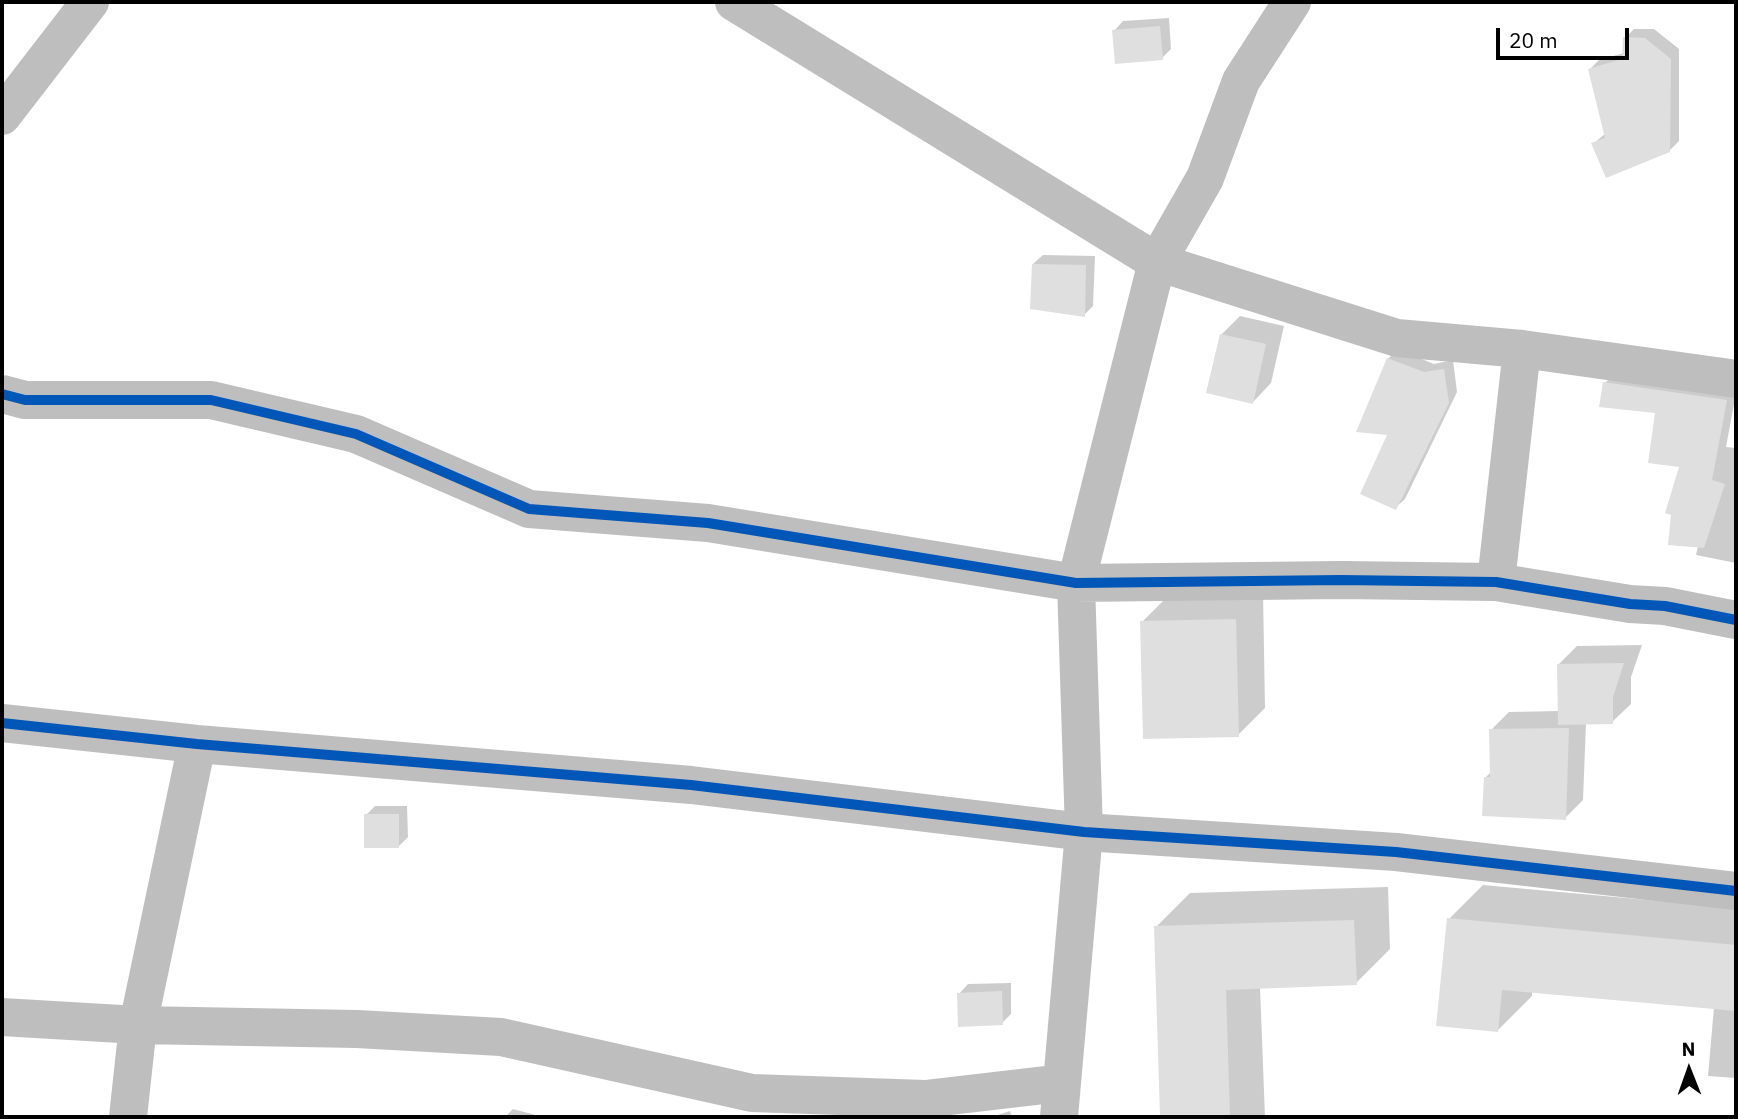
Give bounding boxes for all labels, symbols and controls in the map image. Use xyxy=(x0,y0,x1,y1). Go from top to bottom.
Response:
scale bar xyxy=(1500,14,1633,58)
text: 20 m xyxy=(1509,26,1558,54)
north arrow xyxy=(1654,1035,1724,1105)
text: N xyxy=(1682,1037,1696,1061)

